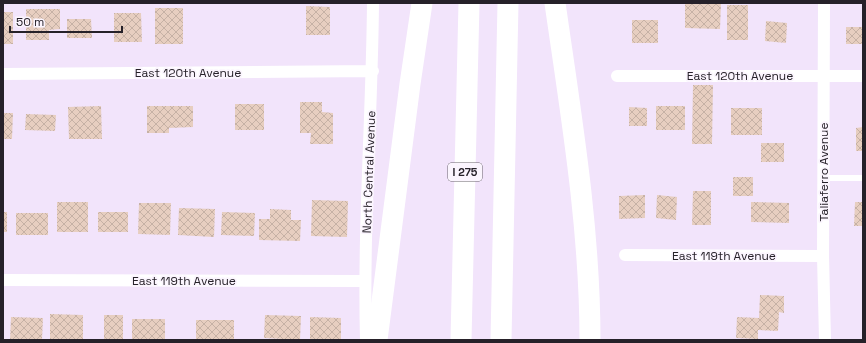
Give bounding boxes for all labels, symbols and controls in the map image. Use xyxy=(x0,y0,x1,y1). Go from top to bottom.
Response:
scale bar xyxy=(10,8,122,34)
text: 50 m xyxy=(16,14,44,30)
street label: East 120th Avenue xyxy=(135,65,241,81)
street label: East 120th Avenue xyxy=(687,68,793,84)
street label: North Central Avenue xyxy=(359,110,379,234)
street label: Taliaferro Avenue xyxy=(816,123,832,221)
road number: I 275 xyxy=(448,163,482,181)
street label: East 119th Avenue xyxy=(672,248,776,264)
street label: East 119th Avenue xyxy=(132,273,236,289)

